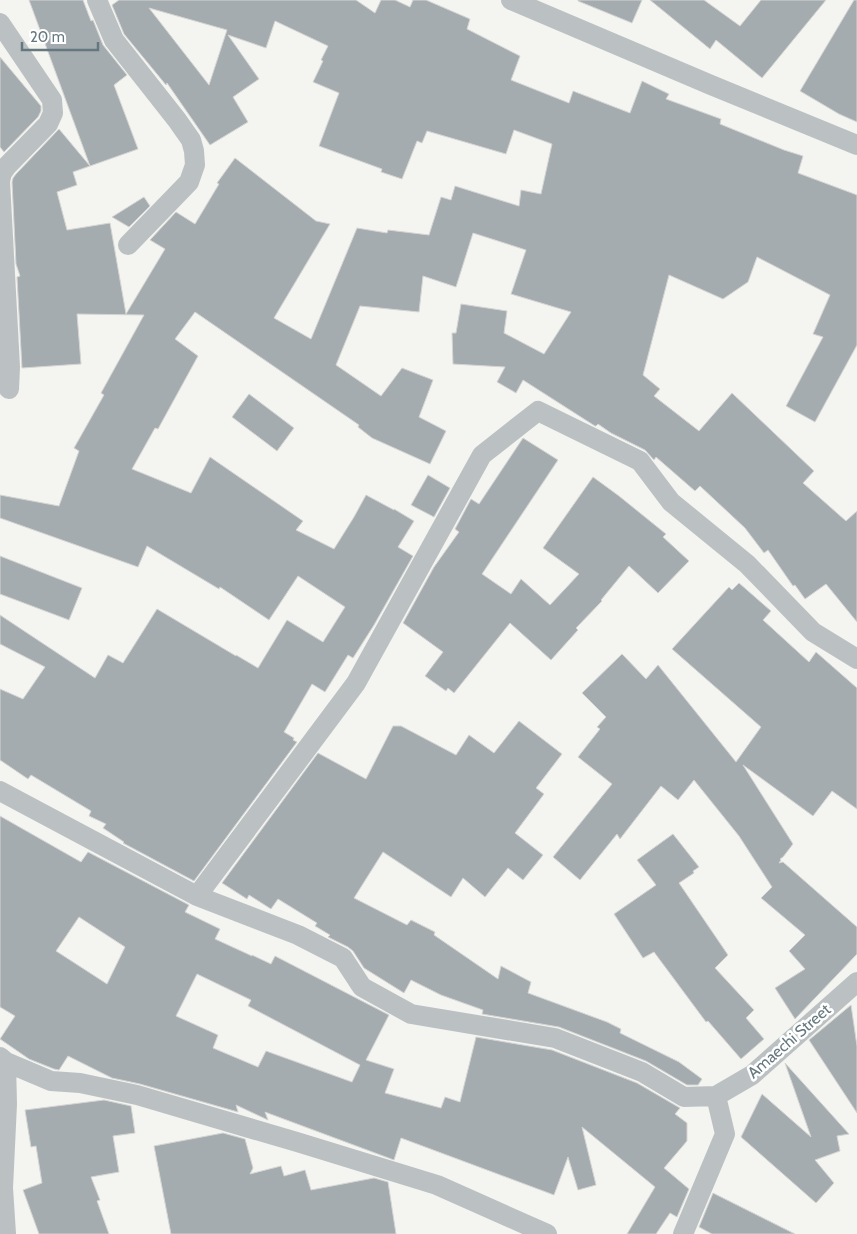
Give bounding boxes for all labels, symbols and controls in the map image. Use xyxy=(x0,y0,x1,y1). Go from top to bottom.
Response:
scale bar xyxy=(22,20,99,52)
text: 20 m xyxy=(30,28,65,46)
street label: Amaechi Street xyxy=(744,999,835,1082)

